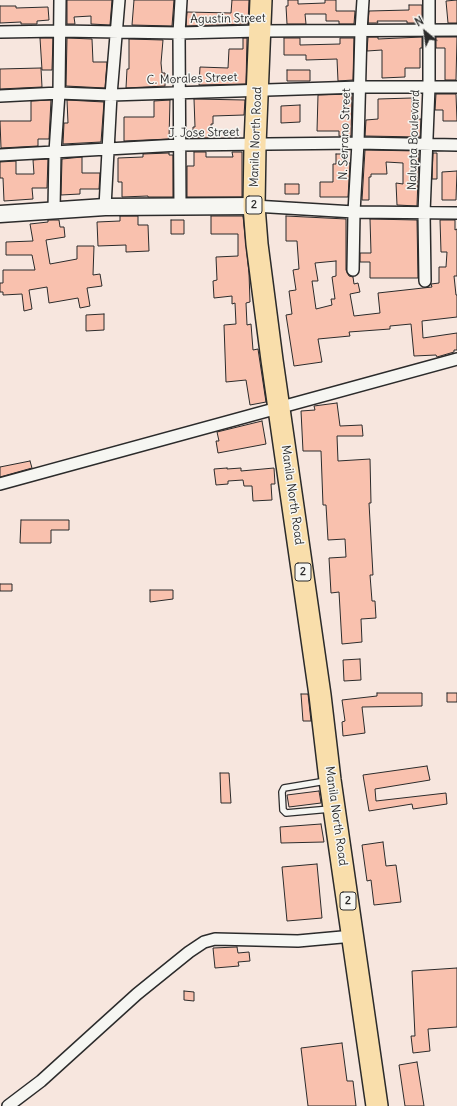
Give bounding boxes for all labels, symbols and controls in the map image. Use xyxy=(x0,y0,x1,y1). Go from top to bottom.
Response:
street label: Agustin Street xyxy=(190,11,266,27)
north arrow xyxy=(405,12,445,52)
text: N xyxy=(412,14,426,29)
street label: C. Morales Street xyxy=(146,70,238,88)
street label: Manila North Road xyxy=(247,87,265,187)
street label: N. Serrano Street xyxy=(336,88,354,180)
street label: Nalupta Boulevard xyxy=(405,90,423,190)
street label: J. Jose Street xyxy=(168,125,240,141)
road number: 2 xyxy=(246,196,262,214)
street label: Manila North Road xyxy=(278,444,306,546)
road number: 2 xyxy=(295,563,311,581)
street label: Manila North Road xyxy=(322,765,350,867)
road number: 2 xyxy=(340,892,356,910)

